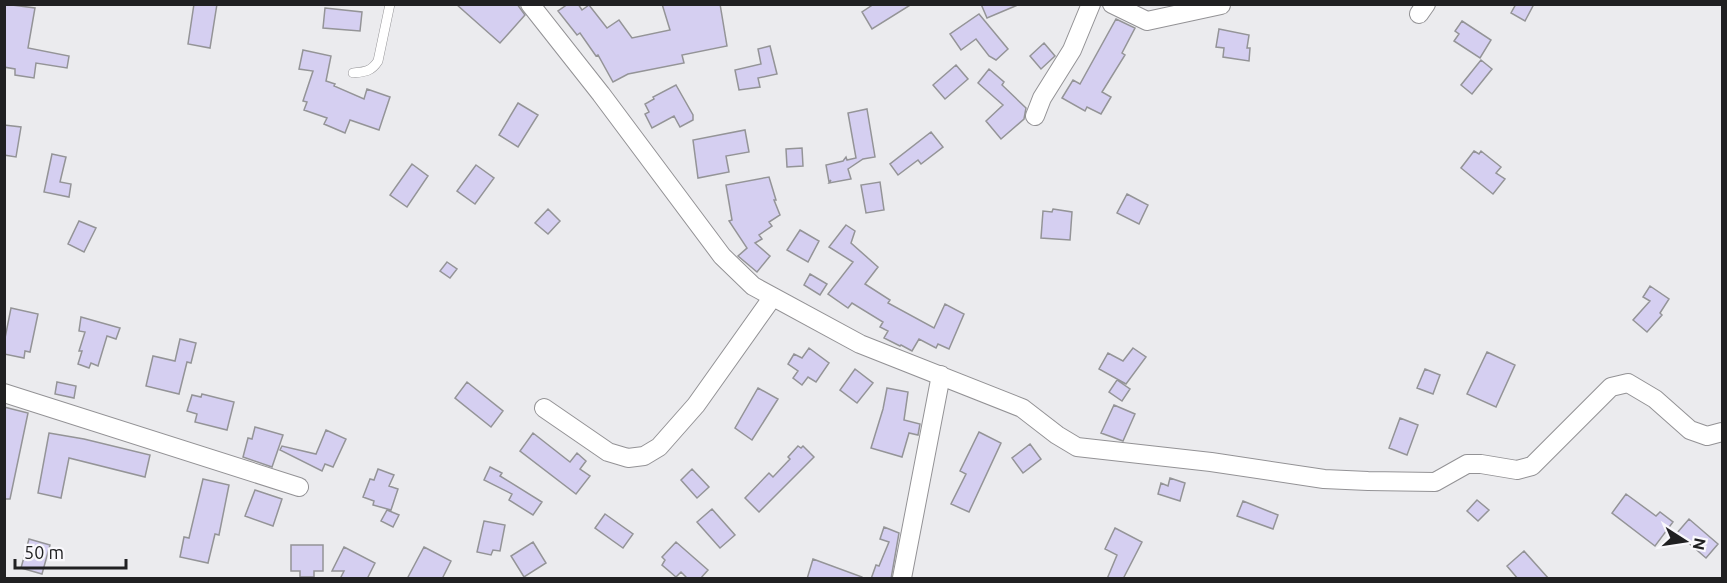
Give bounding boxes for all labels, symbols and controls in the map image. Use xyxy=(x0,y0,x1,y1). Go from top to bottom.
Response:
north arrow xyxy=(1655,511,1715,571)
scale bar xyxy=(15,532,126,570)
text: N xyxy=(1690,536,1710,552)
text: 50 m xyxy=(24,542,64,562)

